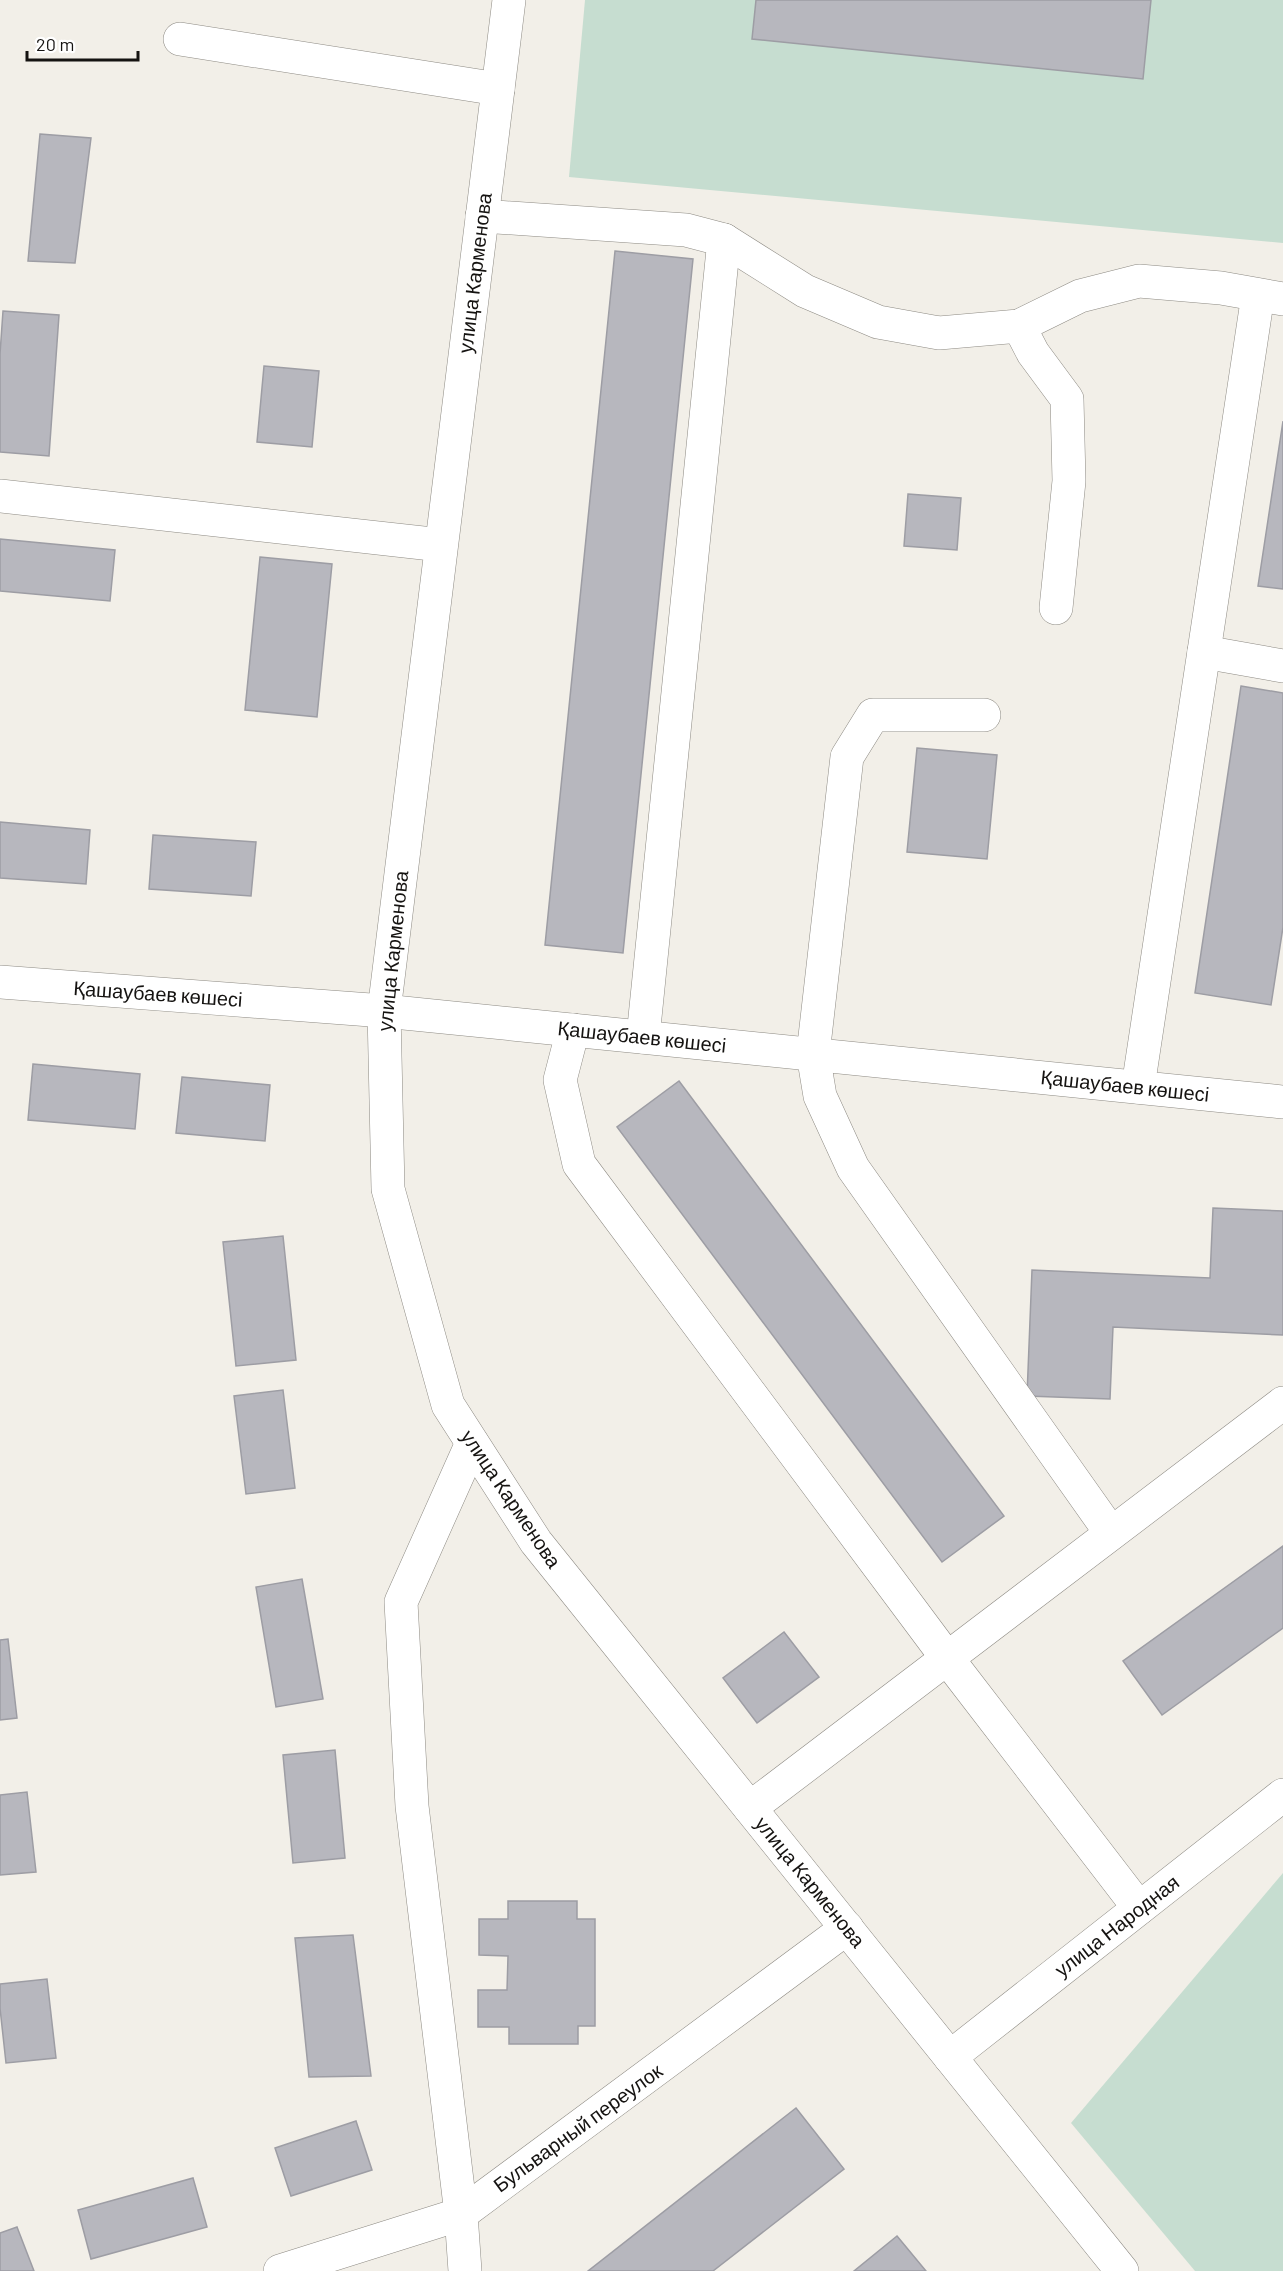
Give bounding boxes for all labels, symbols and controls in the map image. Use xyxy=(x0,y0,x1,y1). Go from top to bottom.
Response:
scale bar xyxy=(27,24,138,62)
text: 20 m xyxy=(36,33,74,55)
street label: улица Карменова xyxy=(452,190,496,354)
street label: улица Карменова xyxy=(372,868,412,1032)
street label: Қашаубаев көшесі xyxy=(73,975,243,1011)
street label: Қашаубаев көшесі xyxy=(557,1015,728,1057)
street label: Қашаубаев көшесі xyxy=(1040,1064,1211,1106)
street label: улица Карменова xyxy=(457,1425,567,1573)
street label: улица Карменова xyxy=(751,1811,871,1952)
street label: улица Народная xyxy=(1049,1869,1183,1981)
street label: Бульварный переулок xyxy=(488,2058,667,2197)

